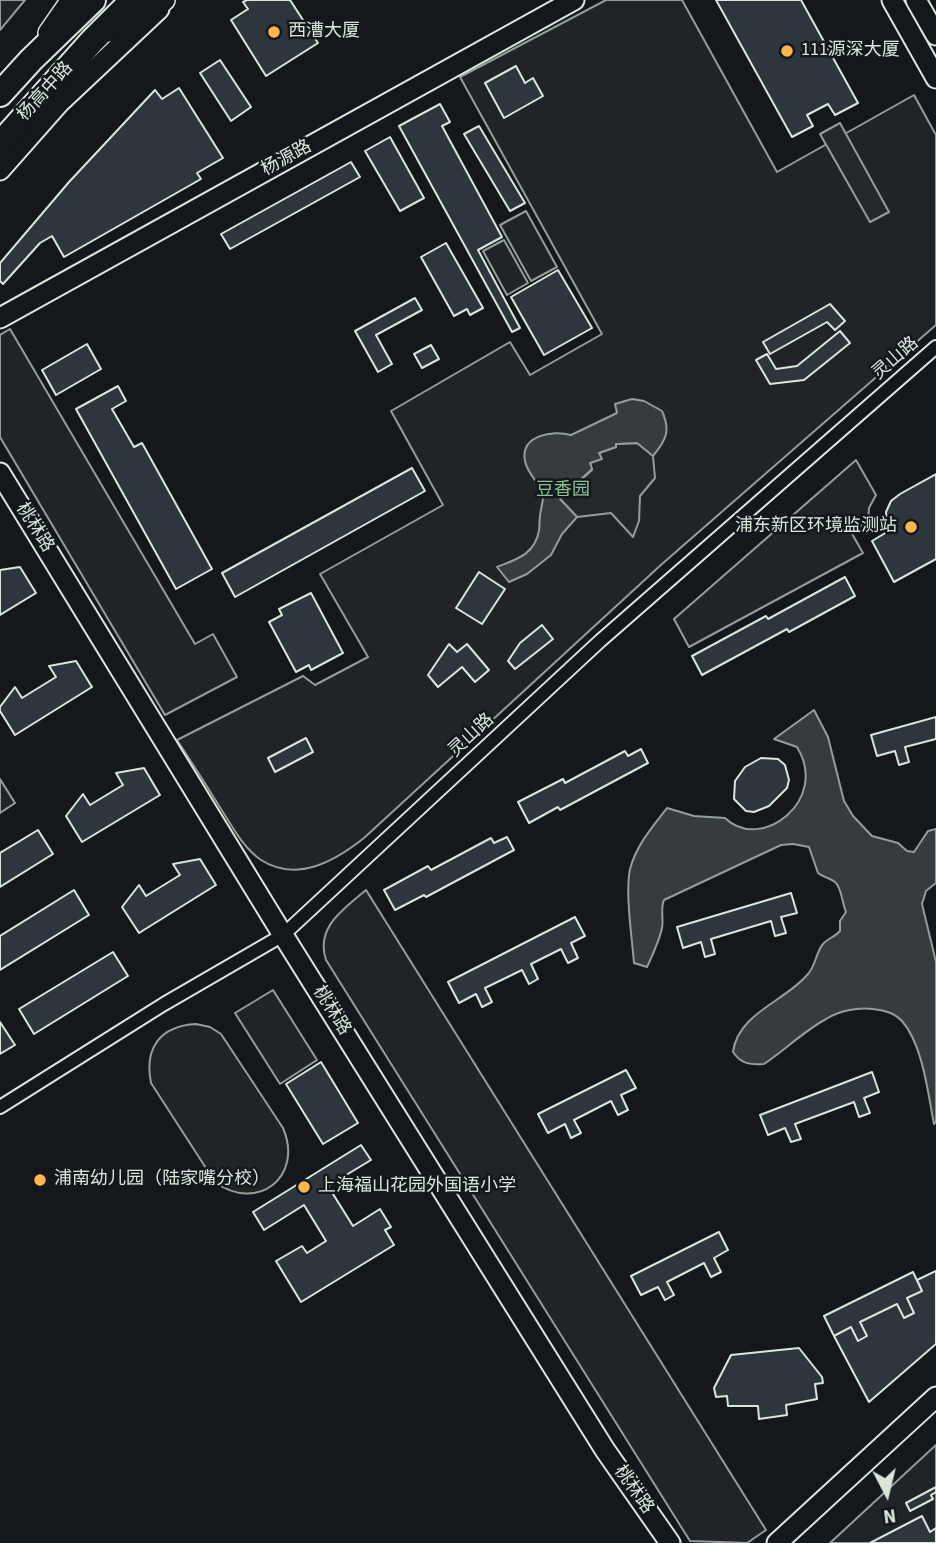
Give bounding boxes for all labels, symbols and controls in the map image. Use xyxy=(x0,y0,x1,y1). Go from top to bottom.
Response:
place label: 西漕大厦 xyxy=(288,21,360,43)
marker: 西漕大厦 xyxy=(266,24,282,40)
place label: 111源深大厦 xyxy=(801,40,900,62)
marker: 111源深大厦 xyxy=(779,43,795,59)
street label: 杨高中路 xyxy=(14,58,78,126)
street label: 杨源路 xyxy=(258,136,316,182)
street label: 灵山路 xyxy=(869,333,923,385)
park label: 豆香园 xyxy=(536,480,590,502)
street label: 桃林路 xyxy=(11,499,57,557)
place label: 浦东新区环境监测站 xyxy=(735,516,897,538)
marker: 浦东新区环境监测站 xyxy=(903,519,919,535)
street label: 灵山路 xyxy=(445,710,499,762)
street label: 桃林路 xyxy=(308,982,354,1040)
place label: 浦南幼儿园（陆家嘴分校） xyxy=(54,1169,270,1191)
marker: 浦南幼儿园（陆家嘴分校） xyxy=(32,1172,48,1188)
place label: 上海福山花园外国语小学 xyxy=(318,1176,516,1198)
marker: 上海福山花园外国语小学 xyxy=(296,1179,312,1195)
north arrow xyxy=(852,1459,922,1529)
street label: 桃林路 xyxy=(609,1462,657,1518)
text: N xyxy=(882,1501,898,1530)

